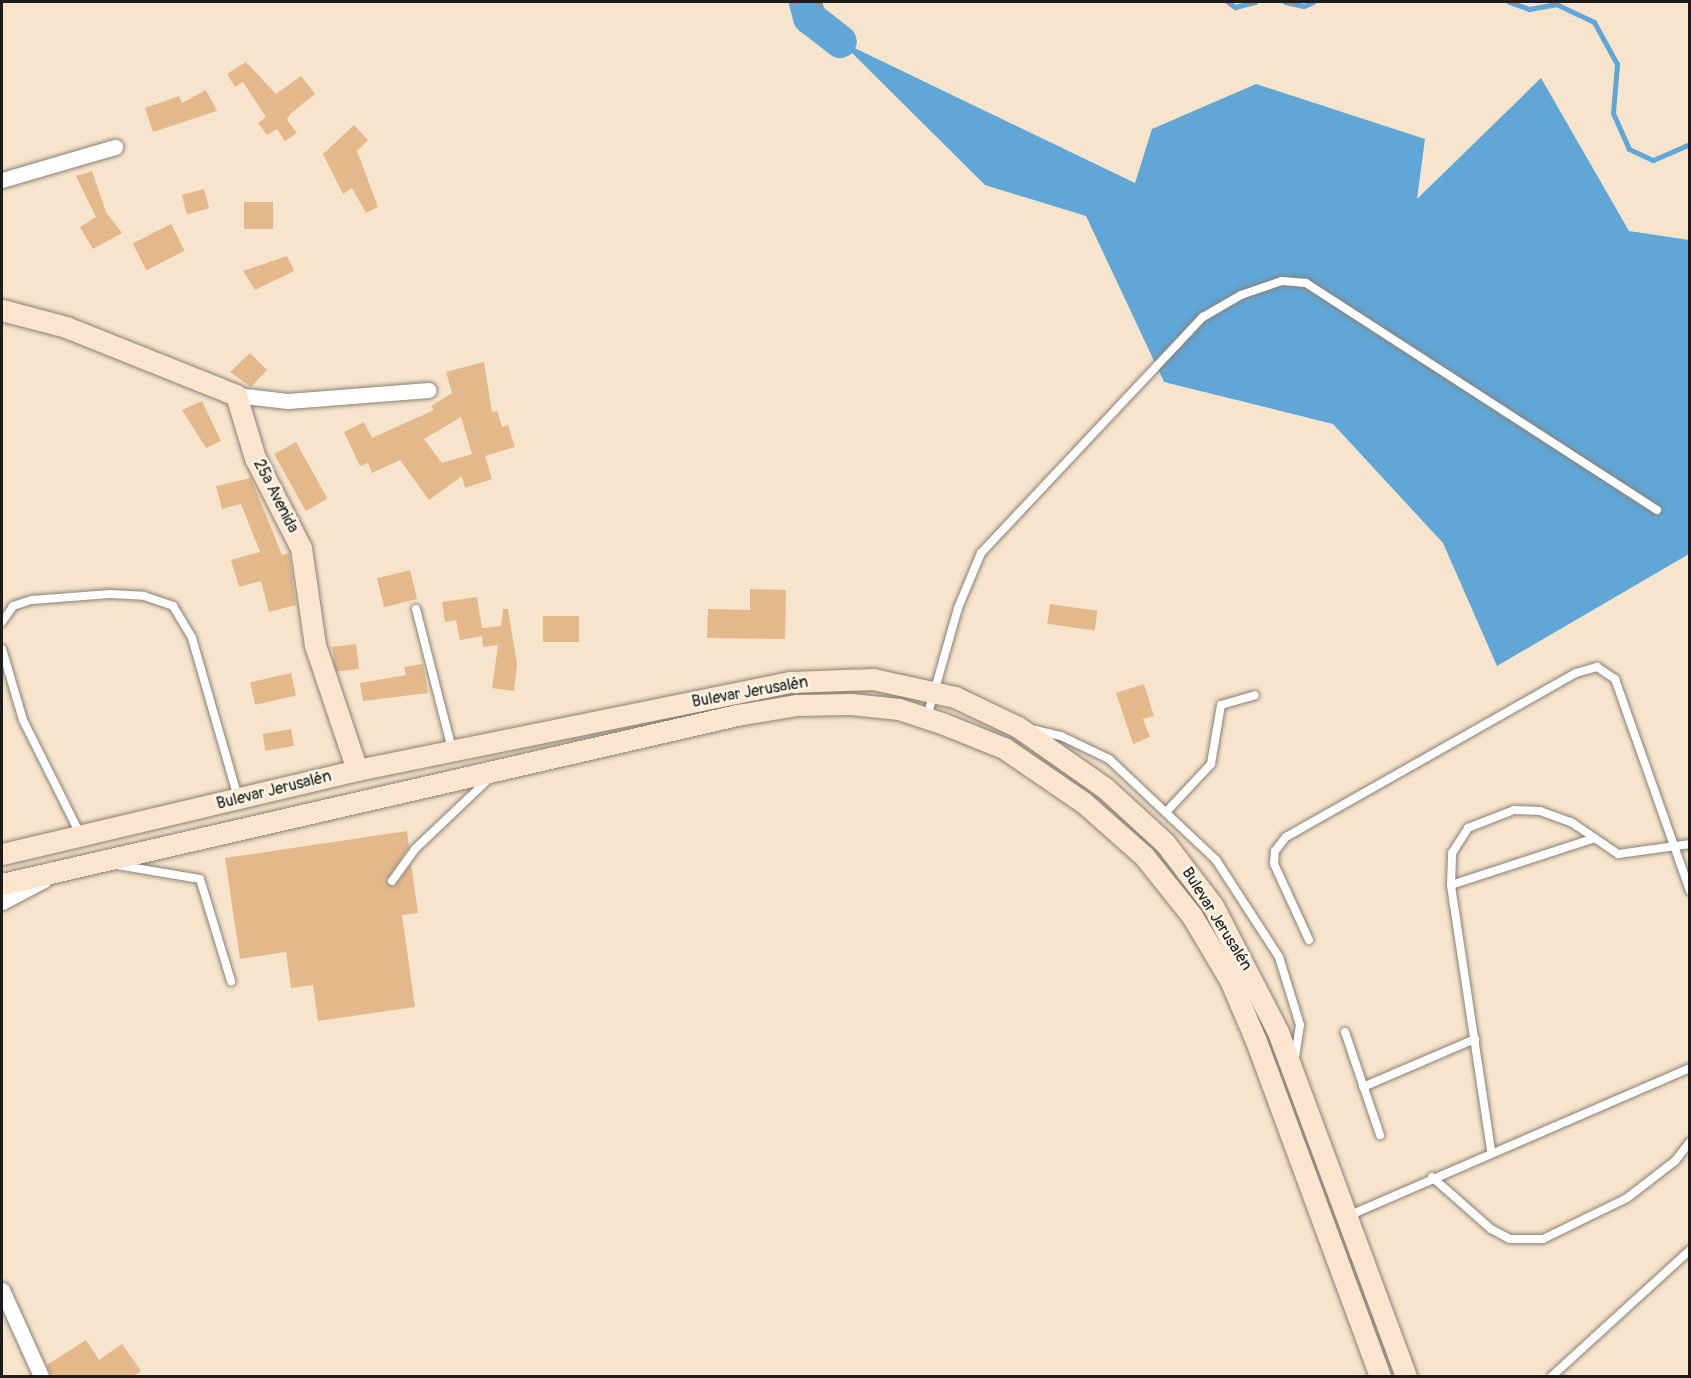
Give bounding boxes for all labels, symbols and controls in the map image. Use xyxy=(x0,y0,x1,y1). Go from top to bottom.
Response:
street label: 25a Avenida xyxy=(249,456,303,536)
street label: Bulevar Jerusalén xyxy=(690,672,810,712)
street label: Bulevar Jerusalén xyxy=(214,766,334,814)
street label: Bulevar Jerusalén xyxy=(1178,864,1256,974)

